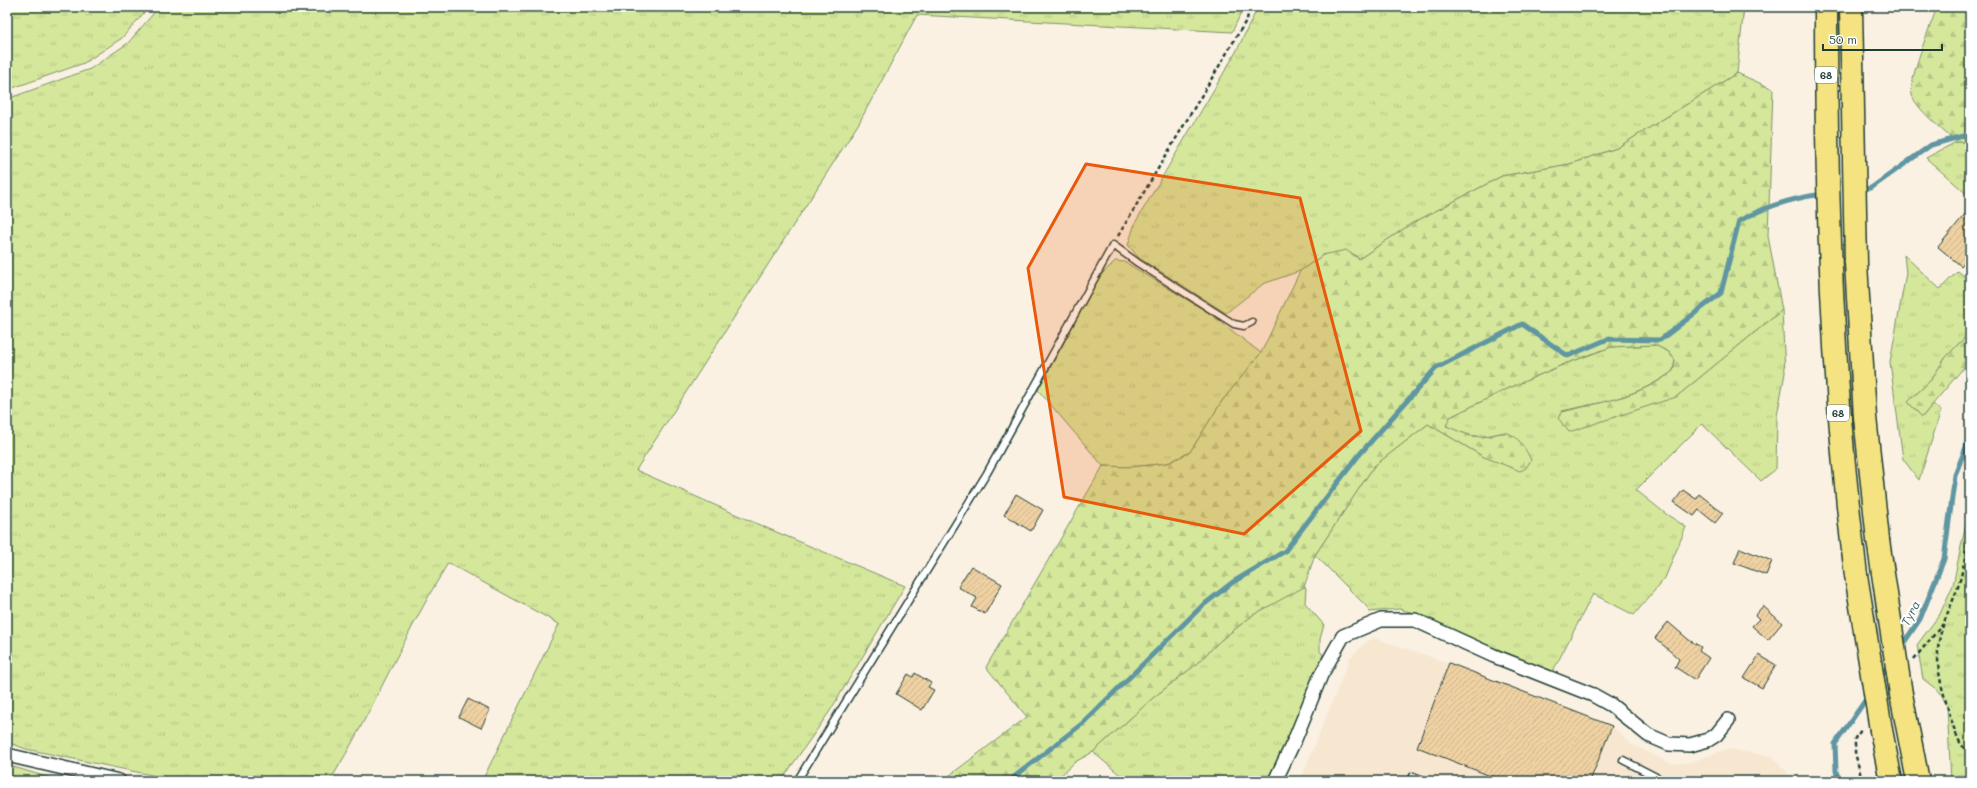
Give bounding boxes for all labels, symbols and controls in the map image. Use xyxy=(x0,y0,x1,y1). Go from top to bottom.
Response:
scale bar xyxy=(1823,26,1942,52)
text: 50 m xyxy=(1829,31,1857,47)
road number: 68 xyxy=(1815,67,1837,83)
road number: 68 xyxy=(1827,405,1849,421)
water label: Tyra xyxy=(1897,598,1923,628)

